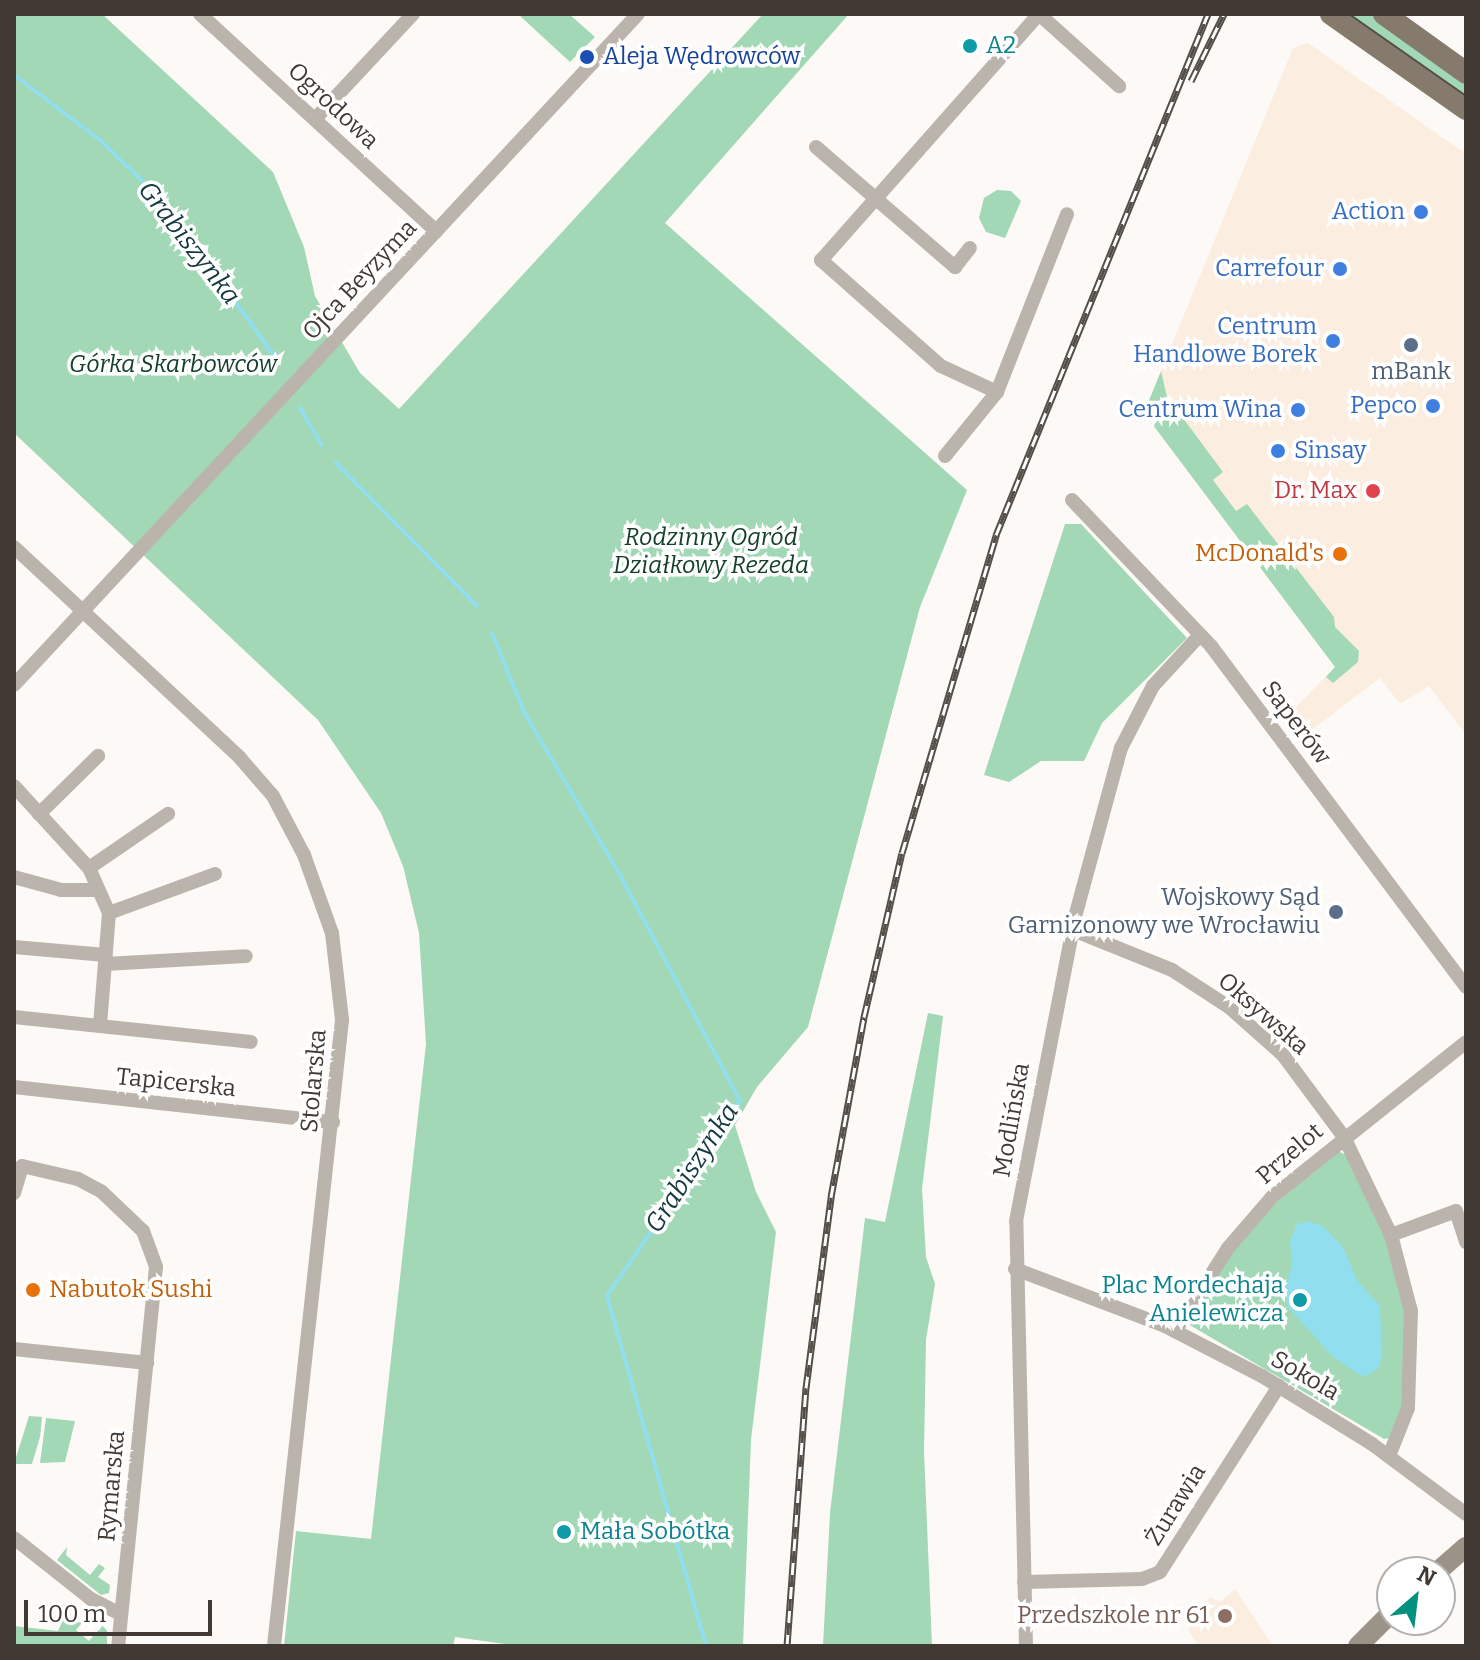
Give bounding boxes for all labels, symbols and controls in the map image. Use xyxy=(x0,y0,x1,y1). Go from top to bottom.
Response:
place label: A2 xyxy=(986,32,1016,60)
marker: A2 xyxy=(961,37,979,55)
place label: Aleja Wędrowców xyxy=(603,43,801,71)
marker: Aleja Wędrowców xyxy=(578,48,596,66)
street label: Ogrodowa xyxy=(282,57,384,155)
water label: Grabiszynka xyxy=(131,175,247,311)
place label: Action xyxy=(1332,198,1405,226)
marker: Action xyxy=(1412,203,1430,221)
street label: Ojca Beyzyma xyxy=(297,214,423,346)
place label: Carrefour xyxy=(1215,255,1324,283)
marker: Carrefour xyxy=(1331,260,1349,278)
place label: Centrum Handlowe Borek xyxy=(1133,313,1317,369)
marker: Centrum Handlowe Borek xyxy=(1324,332,1342,350)
marker: mBank xyxy=(1402,336,1420,354)
park label: Górka Skarbowców xyxy=(69,351,277,379)
place label: mBank xyxy=(1371,358,1451,386)
place label: Pepco xyxy=(1350,392,1417,420)
place label: Centrum Wina xyxy=(1118,396,1282,424)
marker: Pepco xyxy=(1424,397,1442,415)
marker: Centrum Wina xyxy=(1289,401,1307,419)
place label: Sinsay xyxy=(1294,437,1367,465)
marker: Sinsay xyxy=(1269,442,1287,460)
place label: Dr. Max xyxy=(1274,477,1357,505)
marker: Dr. Max xyxy=(1364,482,1382,500)
park label: Rodzinny Ogród Działkowy Rezeda xyxy=(613,524,809,580)
place label: McDonald's xyxy=(1195,540,1324,568)
marker: McDonald's xyxy=(1331,545,1349,563)
street label: Saperów xyxy=(1255,676,1337,770)
place label: Wojskowy Sąd Garnizonowy we Wrocławiu xyxy=(1008,884,1320,940)
marker: Wojskowy Sąd Garnizonowy we Wrocławiu xyxy=(1327,903,1345,921)
street label: Oksywska xyxy=(1212,967,1314,1061)
street label: Stolarska xyxy=(295,1028,333,1134)
street label: Modlińska xyxy=(988,1060,1036,1180)
street label: Tapicerska xyxy=(115,1062,237,1104)
water label: Grabiszynka xyxy=(639,1098,745,1238)
street label: Przelot xyxy=(1251,1117,1329,1191)
place label: Plac Mordechaja Anielewicza xyxy=(1101,1272,1284,1328)
place label: Nabutok Sushi xyxy=(49,1276,213,1304)
marker: Nabutok Sushi xyxy=(24,1281,42,1299)
marker: Plac Mordechaja Anielewicza xyxy=(1291,1291,1309,1309)
street label: Sokola xyxy=(1266,1345,1344,1407)
street label: Rymarska xyxy=(93,1429,131,1543)
street label: Żurawia xyxy=(1140,1459,1212,1551)
place label: Mała Sobótka xyxy=(580,1518,730,1546)
marker: Mała Sobótka xyxy=(555,1523,573,1541)
north arrow xyxy=(1376,1556,1456,1636)
text: N xyxy=(1413,1560,1440,1592)
scale bar xyxy=(28,1584,216,1634)
text: 100 m xyxy=(38,1600,106,1628)
place label: Przedszkole nr 61 xyxy=(1017,1602,1209,1630)
marker: Przedszkole nr 61 xyxy=(1216,1607,1234,1625)

